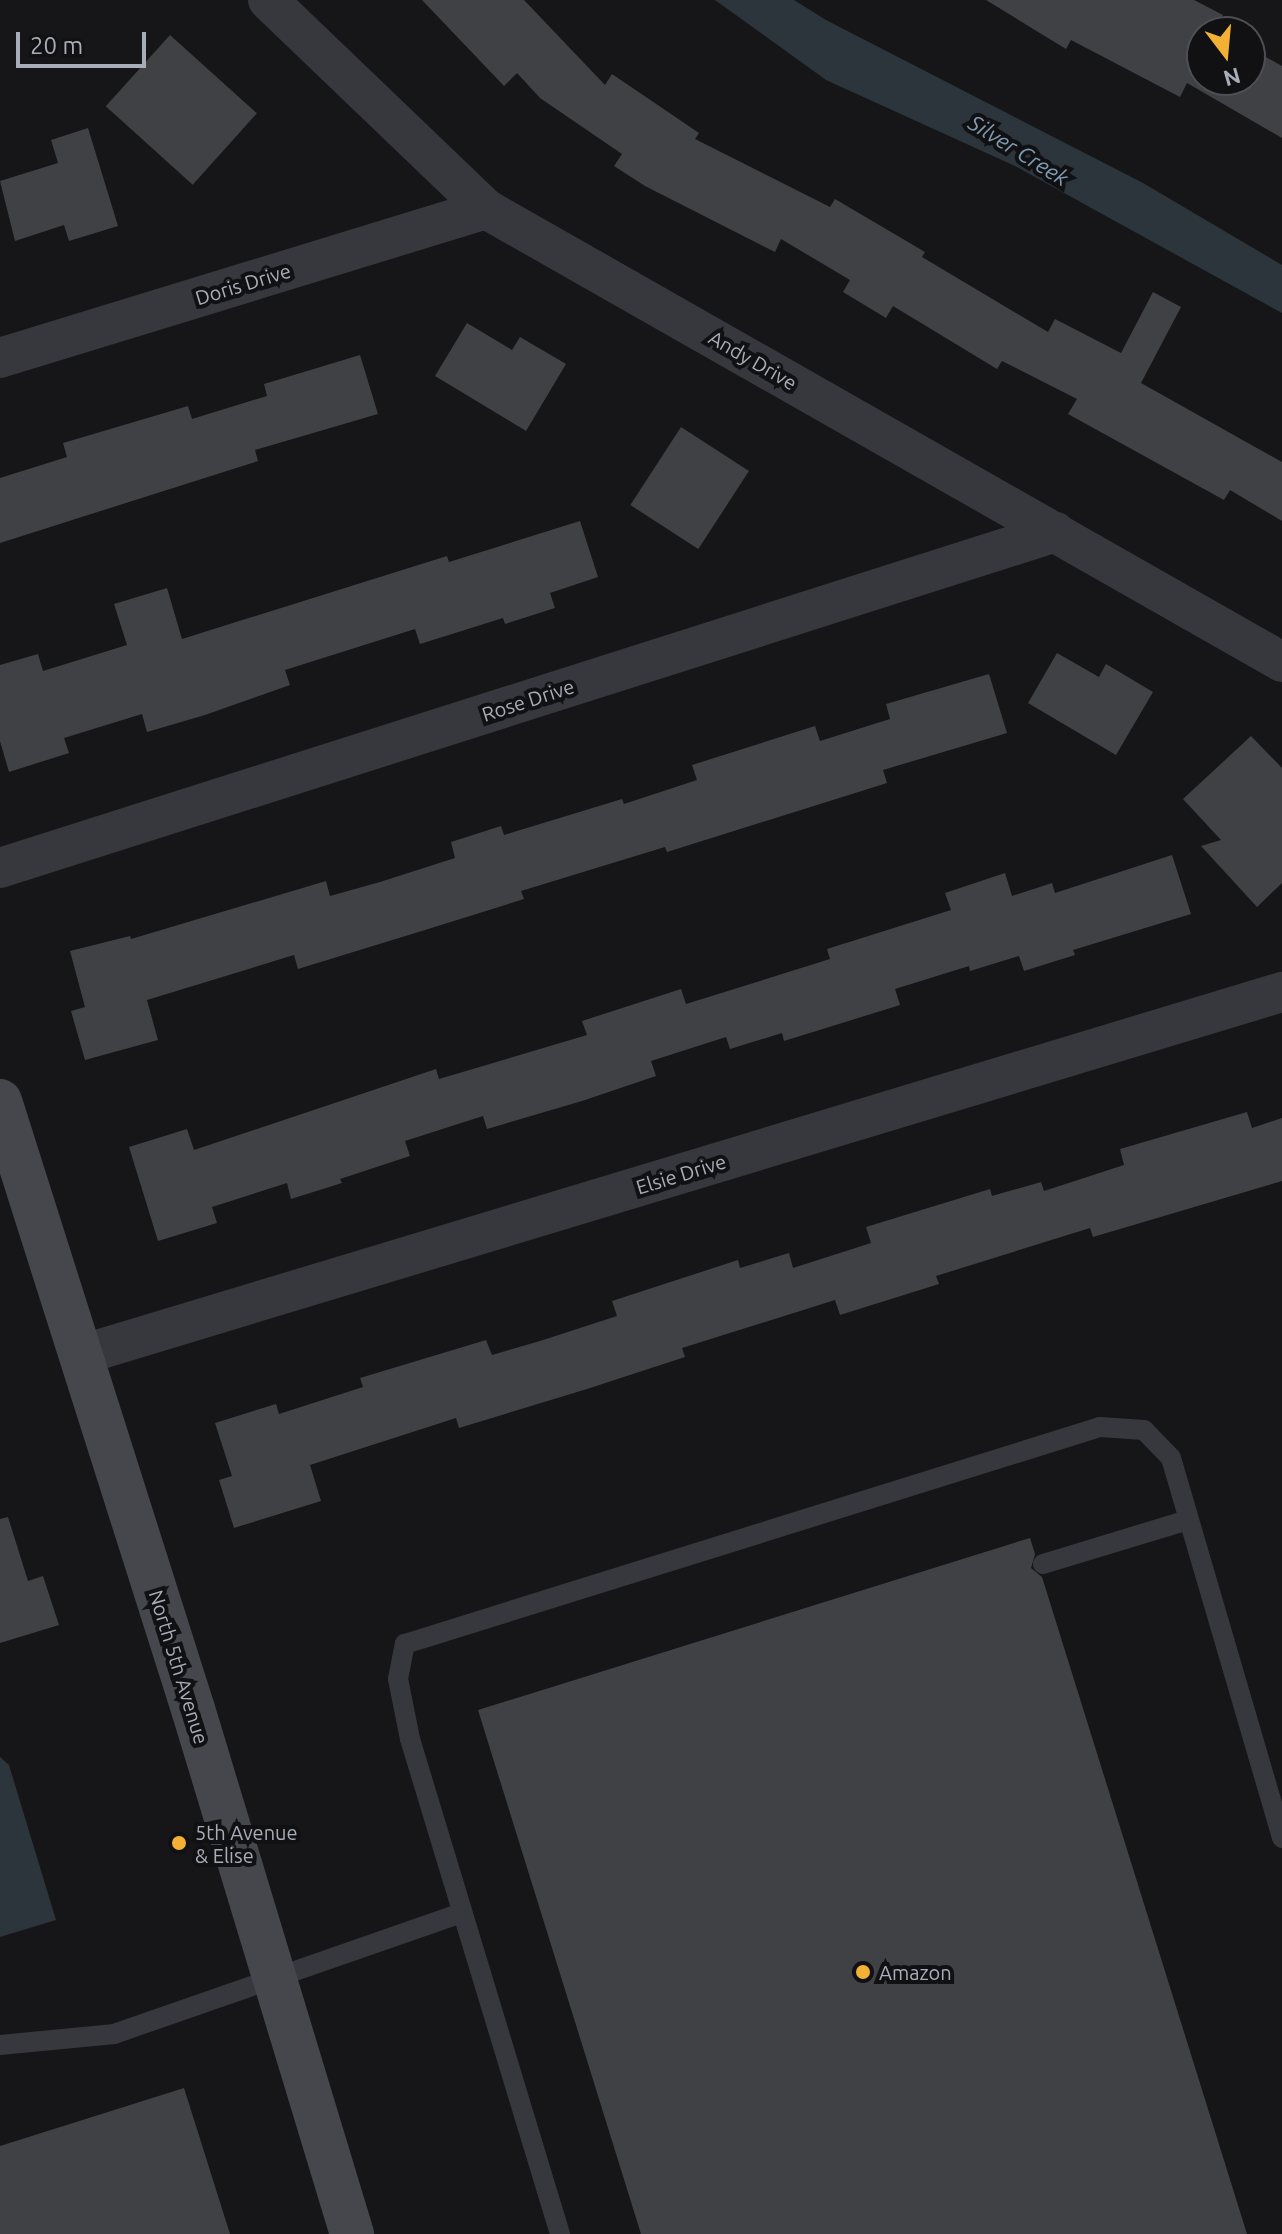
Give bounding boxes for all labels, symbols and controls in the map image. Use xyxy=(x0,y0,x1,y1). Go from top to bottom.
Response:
scale bar xyxy=(20,16,150,66)
north arrow xyxy=(1186,16,1266,96)
text: 20 m xyxy=(30,32,83,59)
text: N xyxy=(1221,63,1244,92)
water label: Silver Creek xyxy=(964,109,1074,191)
street label: Doris Drive xyxy=(192,258,294,310)
street label: Andy Drive xyxy=(705,325,801,395)
street label: Rose Drive xyxy=(479,674,577,726)
street label: Elsie Drive xyxy=(633,1149,729,1199)
street label: North 5th Avenue xyxy=(144,1587,214,1747)
place label: 5th Avenue & Elise xyxy=(195,1820,298,1867)
marker: 5th Avenue & Elise xyxy=(170,1834,188,1852)
place label: Amazon xyxy=(879,1960,952,1984)
marker: Amazon xyxy=(854,1963,872,1981)

